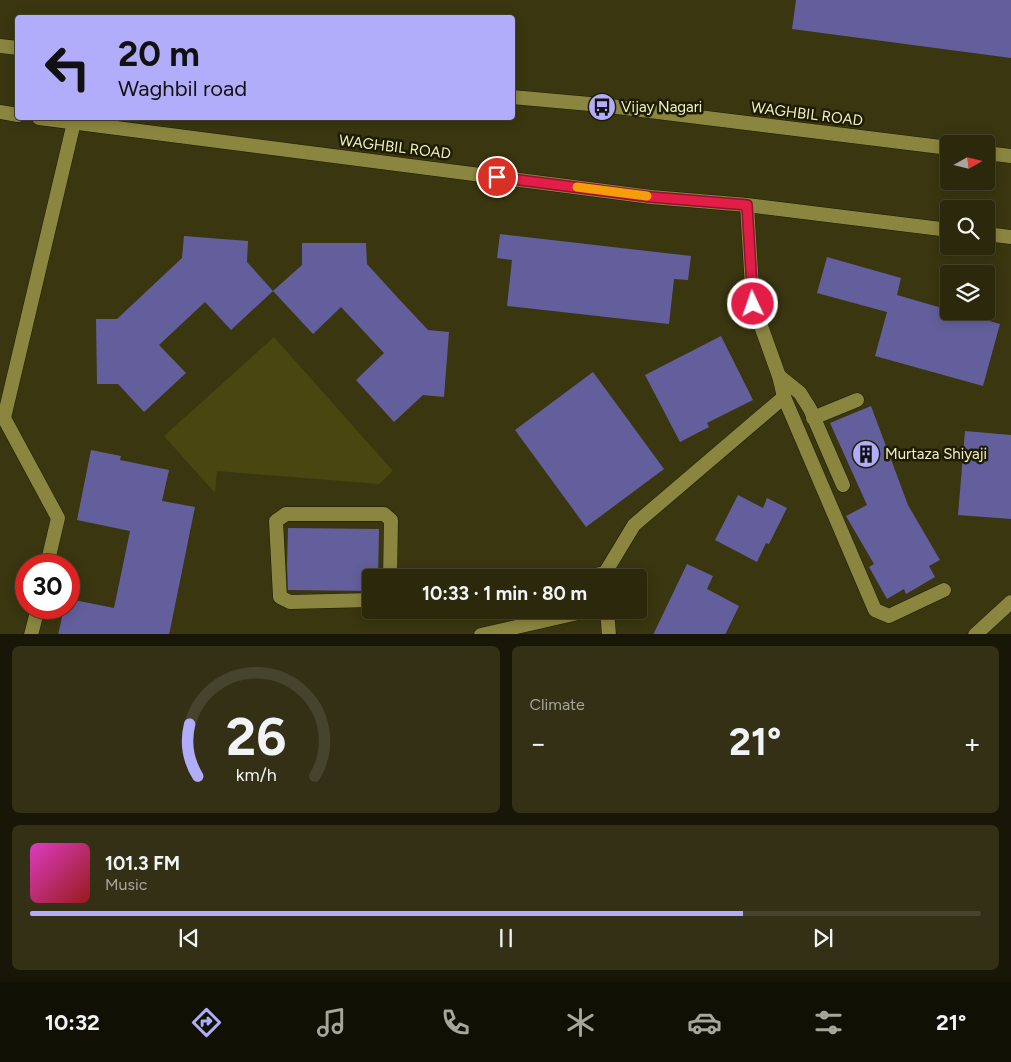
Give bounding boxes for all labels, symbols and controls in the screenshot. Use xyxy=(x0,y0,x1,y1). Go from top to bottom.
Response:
text: 20 m xyxy=(118,33,200,75)
icon: left xyxy=(35,35,100,100)
text: Waghbil road xyxy=(118,75,247,102)
bus stop icon: Vijay Nagari xyxy=(587,92,617,122)
place label: Vijay Nagari xyxy=(621,98,702,116)
street label: WAGHBIL ROAD xyxy=(750,98,864,130)
street label: WAGHBIL ROAD xyxy=(338,131,452,163)
north arrow xyxy=(940,135,995,190)
map controls xyxy=(940,135,995,320)
pin xyxy=(476,156,518,198)
icon: arrive xyxy=(483,163,511,191)
button: search xyxy=(940,200,995,255)
button: layers xyxy=(940,265,995,320)
position arrow xyxy=(726,277,778,329)
building icon: Murtaza Shiyaji xyxy=(851,439,881,469)
place label: Murtaza Shiyaji xyxy=(885,445,987,463)
speed limit sign: 30 xyxy=(15,554,80,619)
text: 10:33 · 1 min · 80 m xyxy=(422,582,587,605)
text: Climate xyxy=(530,695,585,714)
text: 26 xyxy=(226,706,286,768)
text: 21° xyxy=(729,719,781,765)
text: − xyxy=(530,726,547,760)
text: + xyxy=(964,726,981,760)
text: km/h xyxy=(235,764,276,785)
text: 101.3 FM xyxy=(105,852,180,875)
text: Music xyxy=(105,875,147,894)
icon: previous xyxy=(175,924,203,952)
icon: pause xyxy=(492,924,520,952)
icon: next xyxy=(809,924,837,952)
icon: directions xyxy=(189,1005,224,1040)
icon: music xyxy=(314,1005,349,1040)
icon: phone xyxy=(438,1005,473,1040)
icon: climate xyxy=(563,1005,598,1040)
icon: car xyxy=(687,1005,722,1040)
icon: filters xyxy=(811,1005,846,1040)
text: 10:32 xyxy=(45,1009,100,1036)
text: 21° xyxy=(936,1009,966,1036)

